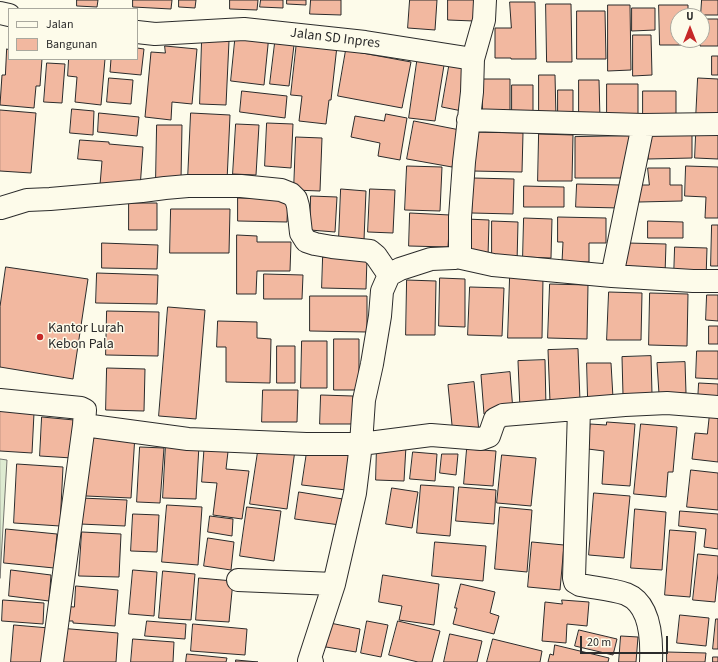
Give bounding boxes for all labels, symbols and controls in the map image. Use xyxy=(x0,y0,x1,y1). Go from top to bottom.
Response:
legend xyxy=(8,8,138,60)
north arrow xyxy=(670,8,710,48)
text: U xyxy=(686,9,694,24)
text: Jalan xyxy=(46,16,73,33)
street label: Jalan SD Inpres xyxy=(289,25,381,53)
text: Bangunan xyxy=(46,36,97,53)
place label: Kantor Lurah Kebon Pala xyxy=(48,321,124,354)
marker: Kantor Lurah Kebon Pala xyxy=(35,332,45,342)
scale bar xyxy=(582,628,670,654)
text: 20 m xyxy=(587,634,611,651)

